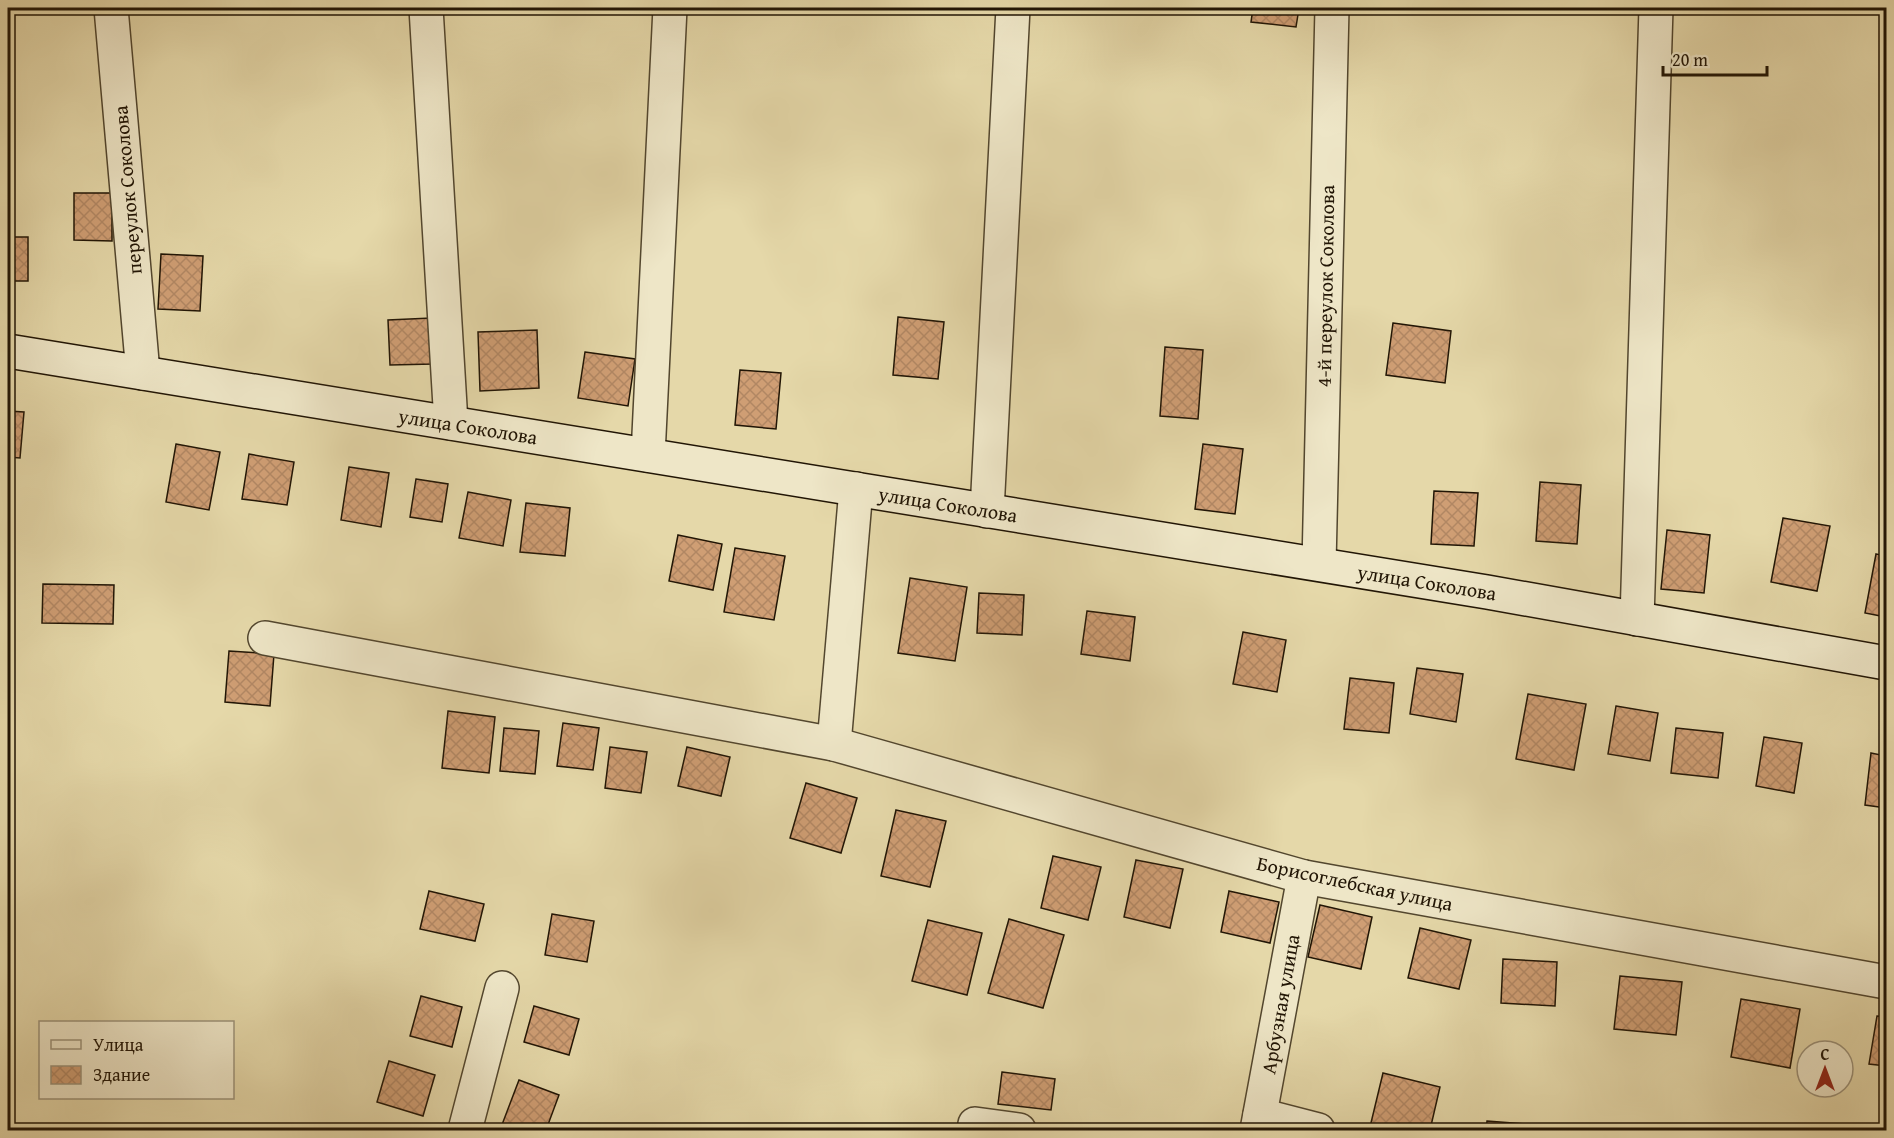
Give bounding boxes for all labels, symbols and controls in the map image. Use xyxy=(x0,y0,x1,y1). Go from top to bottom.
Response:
scale bar xyxy=(1663,39,1766,77)
text: 20 m xyxy=(1672,46,1708,73)
street label: переулок Соколова xyxy=(105,104,149,276)
street label: 4-й переулок Соколова xyxy=(1309,184,1341,387)
street label: улица Соколова xyxy=(395,401,540,451)
street label: улица Соколова xyxy=(875,479,1020,529)
street label: улица Соколова xyxy=(1354,557,1499,607)
street label: Борисоглебская улица xyxy=(1254,848,1456,918)
street label: Арбузная улица xyxy=(1253,931,1307,1076)
legend xyxy=(39,1021,234,1099)
text: Улица xyxy=(93,1031,144,1058)
north arrow xyxy=(1795,1039,1855,1099)
text: С xyxy=(1820,1042,1830,1066)
text: Здание xyxy=(93,1061,150,1088)

